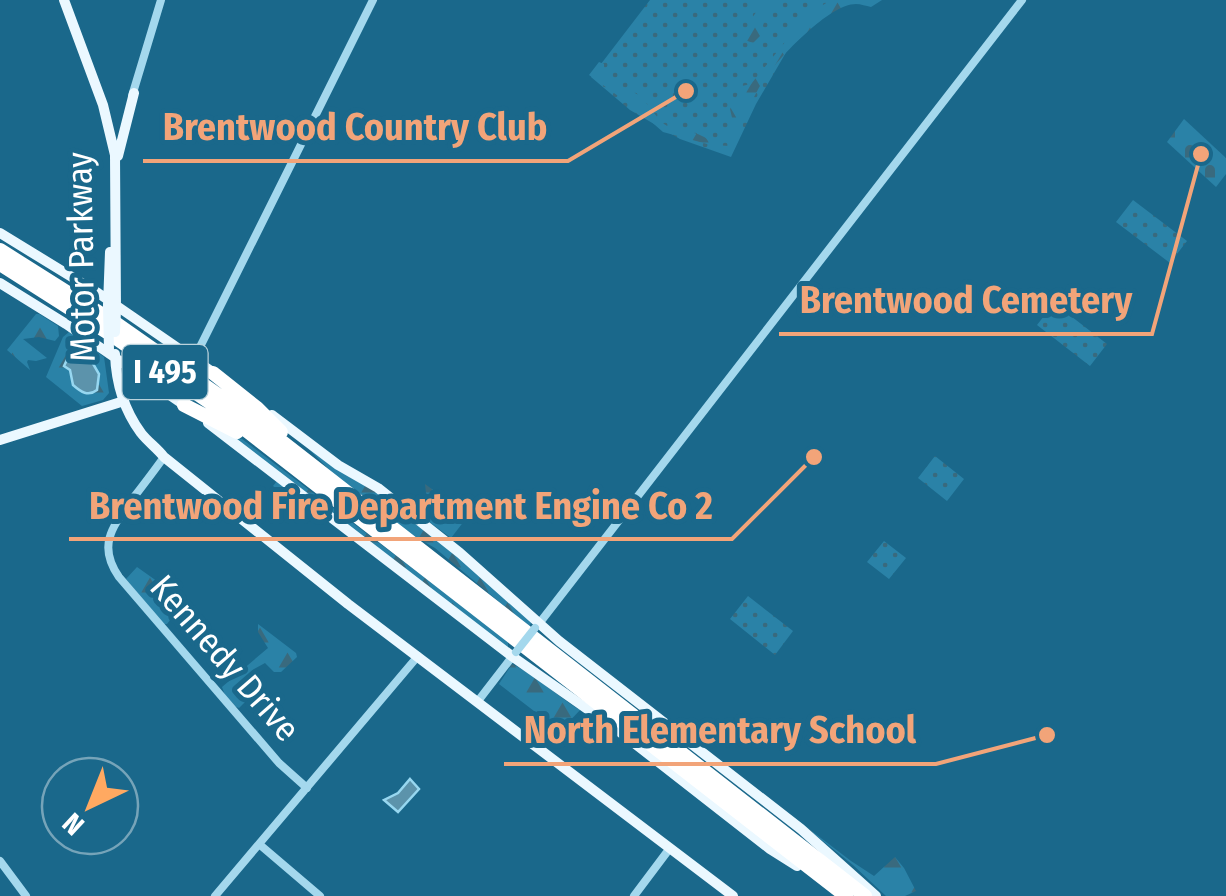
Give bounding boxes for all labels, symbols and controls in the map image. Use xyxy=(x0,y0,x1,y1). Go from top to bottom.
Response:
callout: Brentwood Country Club xyxy=(143,93,568,161)
text: Brentwood Country Club xyxy=(163,104,547,150)
street label: Motor Parkway xyxy=(58,151,104,362)
callout: Brentwood Cemetery xyxy=(779,266,1152,334)
text: Brentwood Cemetery xyxy=(800,277,1133,323)
road number: I 495 xyxy=(122,345,208,399)
callout: Brentwood Fire Department Engine Co 2 xyxy=(69,471,732,539)
text: Brentwood Fire Department Engine Co 2 xyxy=(89,483,713,529)
street label: Kennedy Drive xyxy=(142,566,308,750)
callout: North Elementary School xyxy=(504,696,936,764)
text: North Elementary School xyxy=(524,707,917,753)
north arrow xyxy=(40,756,140,856)
text: N xyxy=(56,806,91,842)

